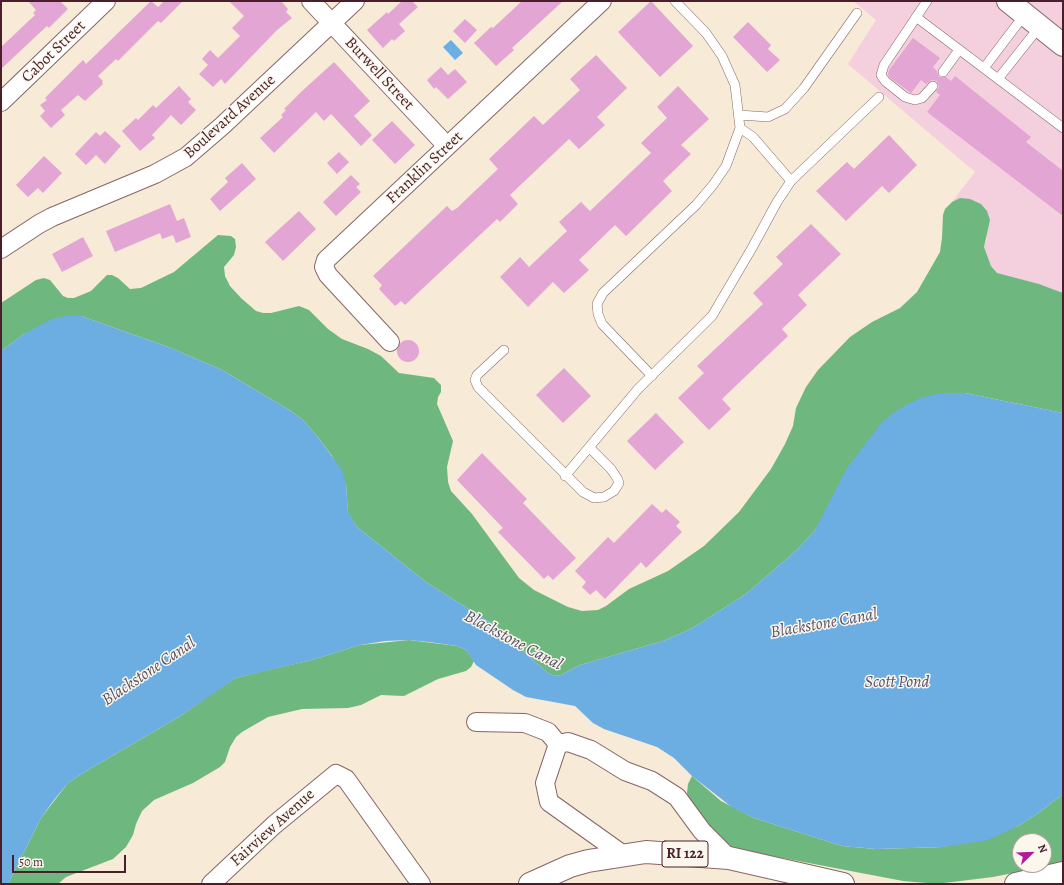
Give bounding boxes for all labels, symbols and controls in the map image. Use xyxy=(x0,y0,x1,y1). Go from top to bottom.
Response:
street label: Cabot Street xyxy=(18,17,90,87)
street label: Burwell Street xyxy=(340,33,418,115)
street label: Boulevard Avenue xyxy=(180,71,280,163)
street label: Franklin Street xyxy=(383,128,467,208)
water label: Blackstone Canal xyxy=(769,605,879,643)
water label: Blackstone Canal xyxy=(460,607,566,675)
water label: Blackstone Canal xyxy=(98,633,200,711)
water label: Scott Pond xyxy=(865,673,929,693)
street label: Fairview Avenue xyxy=(227,785,319,871)
north arrow xyxy=(1012,833,1052,873)
road number: RI 122 xyxy=(662,841,708,867)
text: N xyxy=(1034,842,1051,855)
scale bar xyxy=(14,847,128,873)
text: 50 m xyxy=(19,854,43,870)

